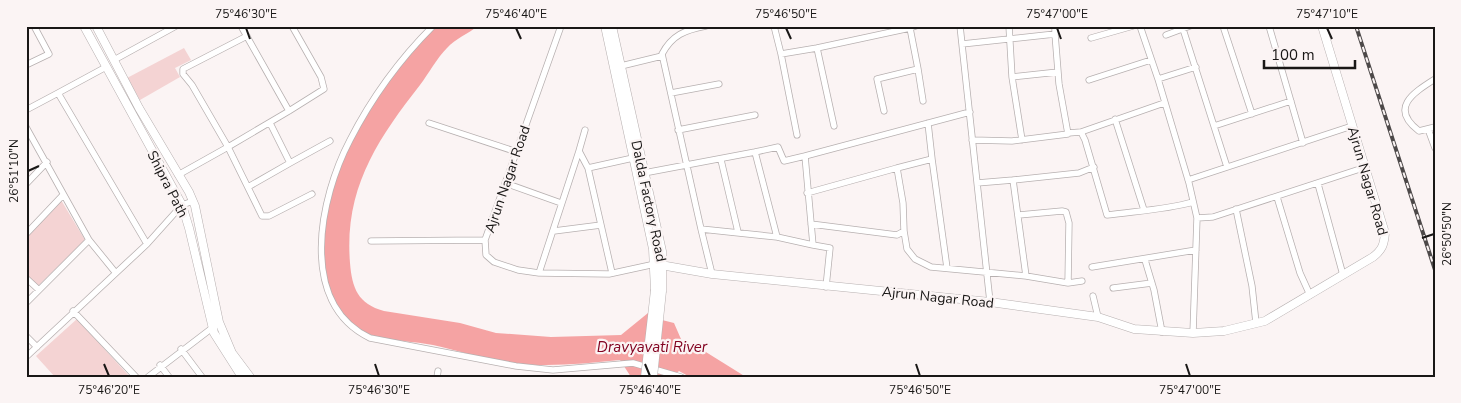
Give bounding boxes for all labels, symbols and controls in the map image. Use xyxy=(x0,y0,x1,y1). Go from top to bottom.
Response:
text: 75°46'30"E xyxy=(215,6,277,22)
text: 75°46'40"E xyxy=(485,6,547,22)
text: 75°46'50"E xyxy=(755,6,817,22)
text: 75°47'00"E xyxy=(1026,6,1088,22)
text: 75°47'10"E xyxy=(1296,6,1358,22)
scale bar xyxy=(1264,38,1355,70)
text: 100 m xyxy=(1271,45,1315,65)
street label: Ajrun Nagar Road xyxy=(480,123,535,235)
street label: Ajrun Nagar Road xyxy=(1343,124,1392,238)
text: 26°51'10"N xyxy=(6,139,22,203)
street label: Dalda Factory Road xyxy=(626,139,671,264)
street label: Shipra Path xyxy=(143,148,193,221)
text: 26°50'50"N xyxy=(1439,202,1455,266)
street label: Ajrun Nagar Road xyxy=(881,282,995,313)
water label: Dravyavati River xyxy=(597,337,708,357)
text: 75°46'20"E xyxy=(78,382,140,398)
text: 75°46'30"E xyxy=(348,382,410,398)
text: 75°46'40"E xyxy=(619,382,681,398)
text: 75°46'50"E xyxy=(889,382,951,398)
text: 75°47'00"E xyxy=(1159,382,1221,398)

